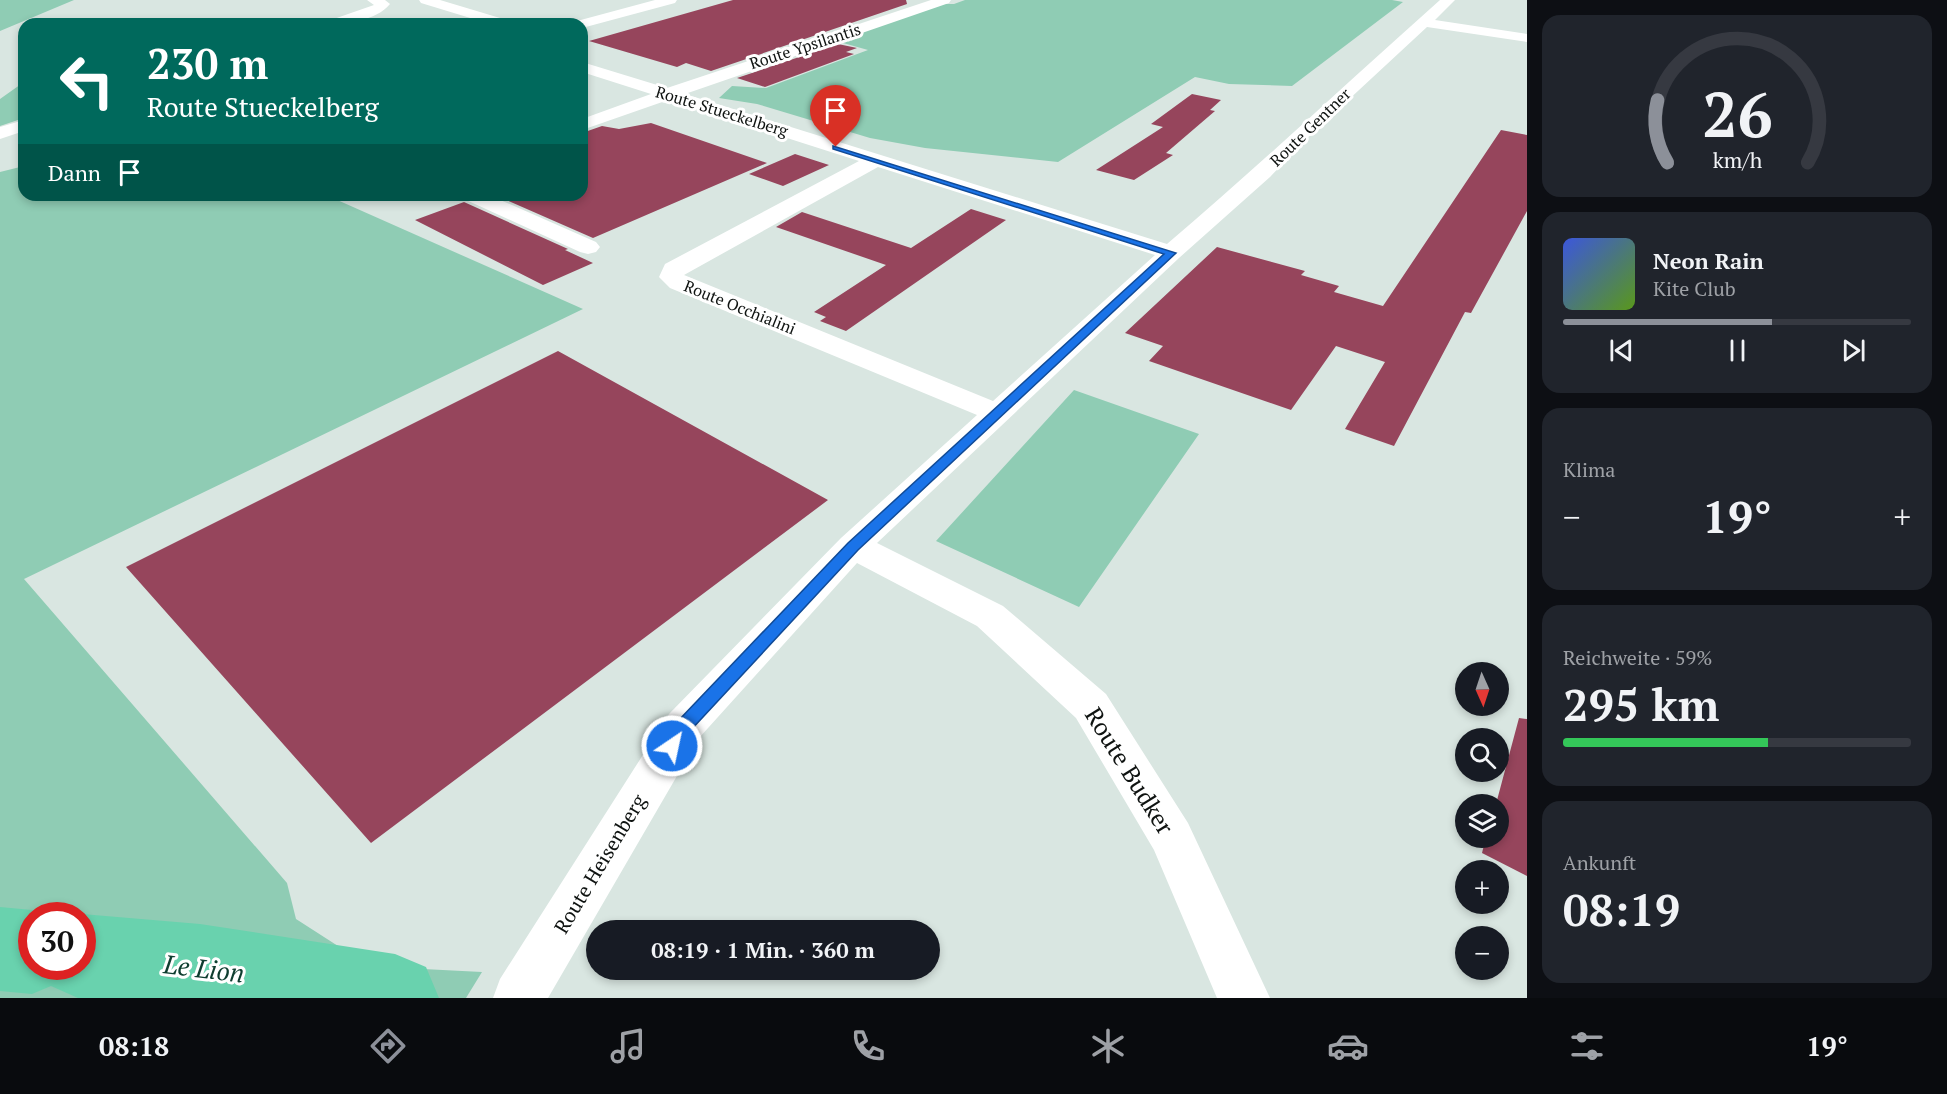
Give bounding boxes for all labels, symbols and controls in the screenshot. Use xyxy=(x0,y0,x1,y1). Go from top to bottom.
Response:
street label: Route Ypsilantis xyxy=(747,18,863,74)
text: 230 m xyxy=(147,35,268,91)
icon: left xyxy=(48,42,126,120)
text: 26 xyxy=(1702,72,1772,155)
street label: Route Stueckelberg xyxy=(653,80,791,142)
street label: Route Gentner xyxy=(1265,82,1356,171)
pin xyxy=(810,85,861,147)
text: Route Stueckelberg xyxy=(147,89,379,125)
icon: arrive xyxy=(819,94,852,127)
text: km/h xyxy=(1712,146,1762,174)
icon: arrive xyxy=(113,156,146,189)
text: Dann xyxy=(48,158,101,187)
text: Neon Rain xyxy=(1653,246,1764,275)
street label: Route Occhialini xyxy=(681,275,799,339)
text: Kite Club xyxy=(1653,275,1736,302)
icon: previous xyxy=(1605,334,1638,367)
icon: pause xyxy=(1721,334,1754,367)
icon: next xyxy=(1837,334,1870,367)
text: Klima xyxy=(1563,456,1615,483)
text: 19° xyxy=(1702,486,1772,546)
text: − xyxy=(1563,495,1581,538)
text: + xyxy=(1893,495,1911,538)
text: Reichweite · 59% xyxy=(1563,644,1712,671)
north arrow xyxy=(1455,662,1509,716)
map controls xyxy=(1455,662,1509,980)
text: 295 km xyxy=(1563,674,1719,734)
street label: Route Budker xyxy=(1078,701,1182,841)
position arrow xyxy=(640,714,704,778)
button: search xyxy=(1455,728,1509,782)
street label: Route Heisenberg xyxy=(547,789,652,938)
button: layers xyxy=(1455,794,1509,848)
text: Ankunft xyxy=(1563,849,1636,876)
button: + xyxy=(1455,860,1509,914)
text: 08:19 xyxy=(1563,879,1680,939)
speed limit sign: 30 xyxy=(18,902,96,980)
button: − xyxy=(1455,926,1509,980)
text: 08:19 · 1 Min. · 360 m xyxy=(651,935,875,964)
water label: Le Lion xyxy=(161,946,246,990)
icon: directions xyxy=(367,1025,409,1067)
icon: music xyxy=(607,1025,649,1067)
icon: phone xyxy=(847,1025,889,1067)
icon: climate xyxy=(1087,1025,1129,1067)
icon: car xyxy=(1327,1025,1369,1067)
icon: filters xyxy=(1566,1025,1608,1067)
text: 08:18 xyxy=(99,1028,169,1064)
text: 19° xyxy=(1806,1028,1848,1064)

